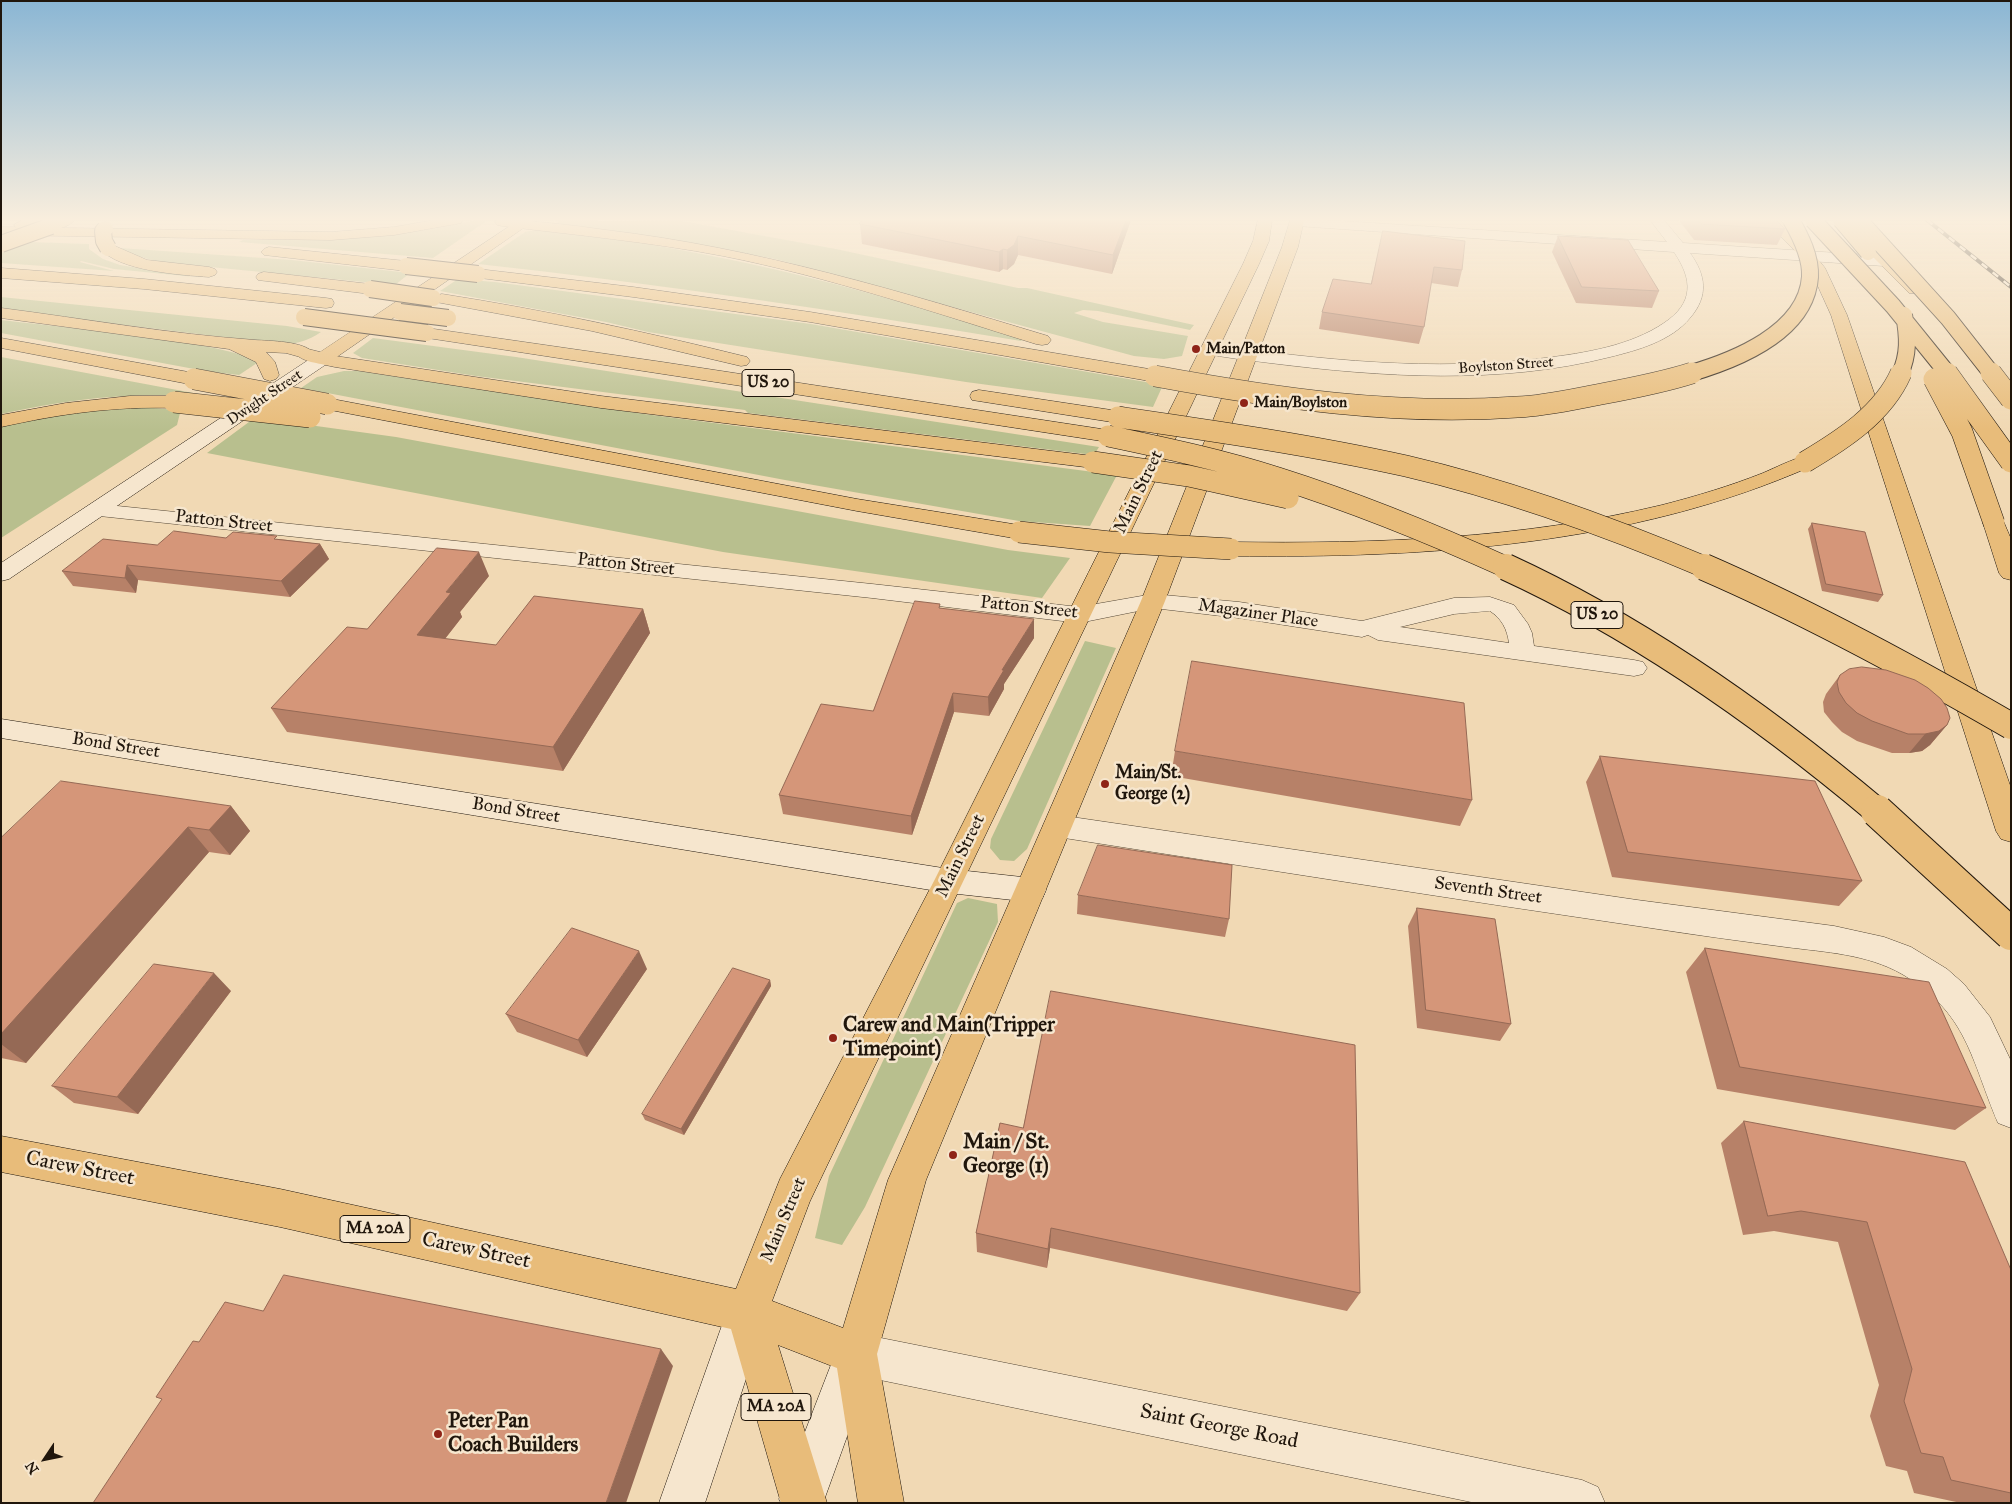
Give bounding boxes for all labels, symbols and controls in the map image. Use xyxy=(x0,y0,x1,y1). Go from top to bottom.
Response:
place label: Main/Patton xyxy=(1206,340,1285,358)
marker: Main/Patton xyxy=(1190,343,1202,355)
street label: Boylston Street xyxy=(1458,354,1554,378)
street label: Dwight Street xyxy=(224,366,306,430)
road number: US 20 xyxy=(742,369,794,396)
place label: Main/Boylston xyxy=(1254,394,1347,412)
marker: Main/Boylston xyxy=(1238,397,1250,409)
street label: Main Street xyxy=(1110,447,1168,537)
street label: Patton Street xyxy=(174,506,274,538)
street label: Patton Street xyxy=(576,549,676,581)
street label: Patton Street xyxy=(979,592,1079,624)
street label: Magaziner Place xyxy=(1197,595,1319,633)
road number: US 20 xyxy=(1571,602,1623,628)
street label: Bond Street xyxy=(71,728,161,764)
place label: Main/St. George (2) xyxy=(1115,763,1190,806)
marker: Main/St. George (2) xyxy=(1099,778,1111,790)
street label: Bond Street xyxy=(471,793,561,829)
street label: Main Street xyxy=(932,811,990,901)
street label: Seventh Street xyxy=(1433,873,1543,909)
place label: Carew and Main(Tripper Timepoint) xyxy=(843,1013,1055,1063)
marker: Carew and Main(Tripper Timepoint) xyxy=(827,1032,839,1044)
place label: Main / St. George (1) xyxy=(963,1130,1049,1180)
street label: Carew Street xyxy=(24,1146,136,1192)
marker: Main / St. George (1) xyxy=(947,1149,959,1161)
street label: Main Street xyxy=(757,1175,811,1265)
road number: MA 20A xyxy=(340,1216,410,1242)
street label: Carew Street xyxy=(420,1227,532,1275)
road number: MA 20A xyxy=(741,1394,811,1420)
street label: Saint George Road xyxy=(1138,1399,1300,1455)
place label: Peter Pan Coach Builders xyxy=(448,1409,578,1459)
marker: Peter Pan Coach Builders xyxy=(432,1428,444,1440)
north arrow xyxy=(20,1434,70,1484)
text: N xyxy=(22,1458,43,1477)

